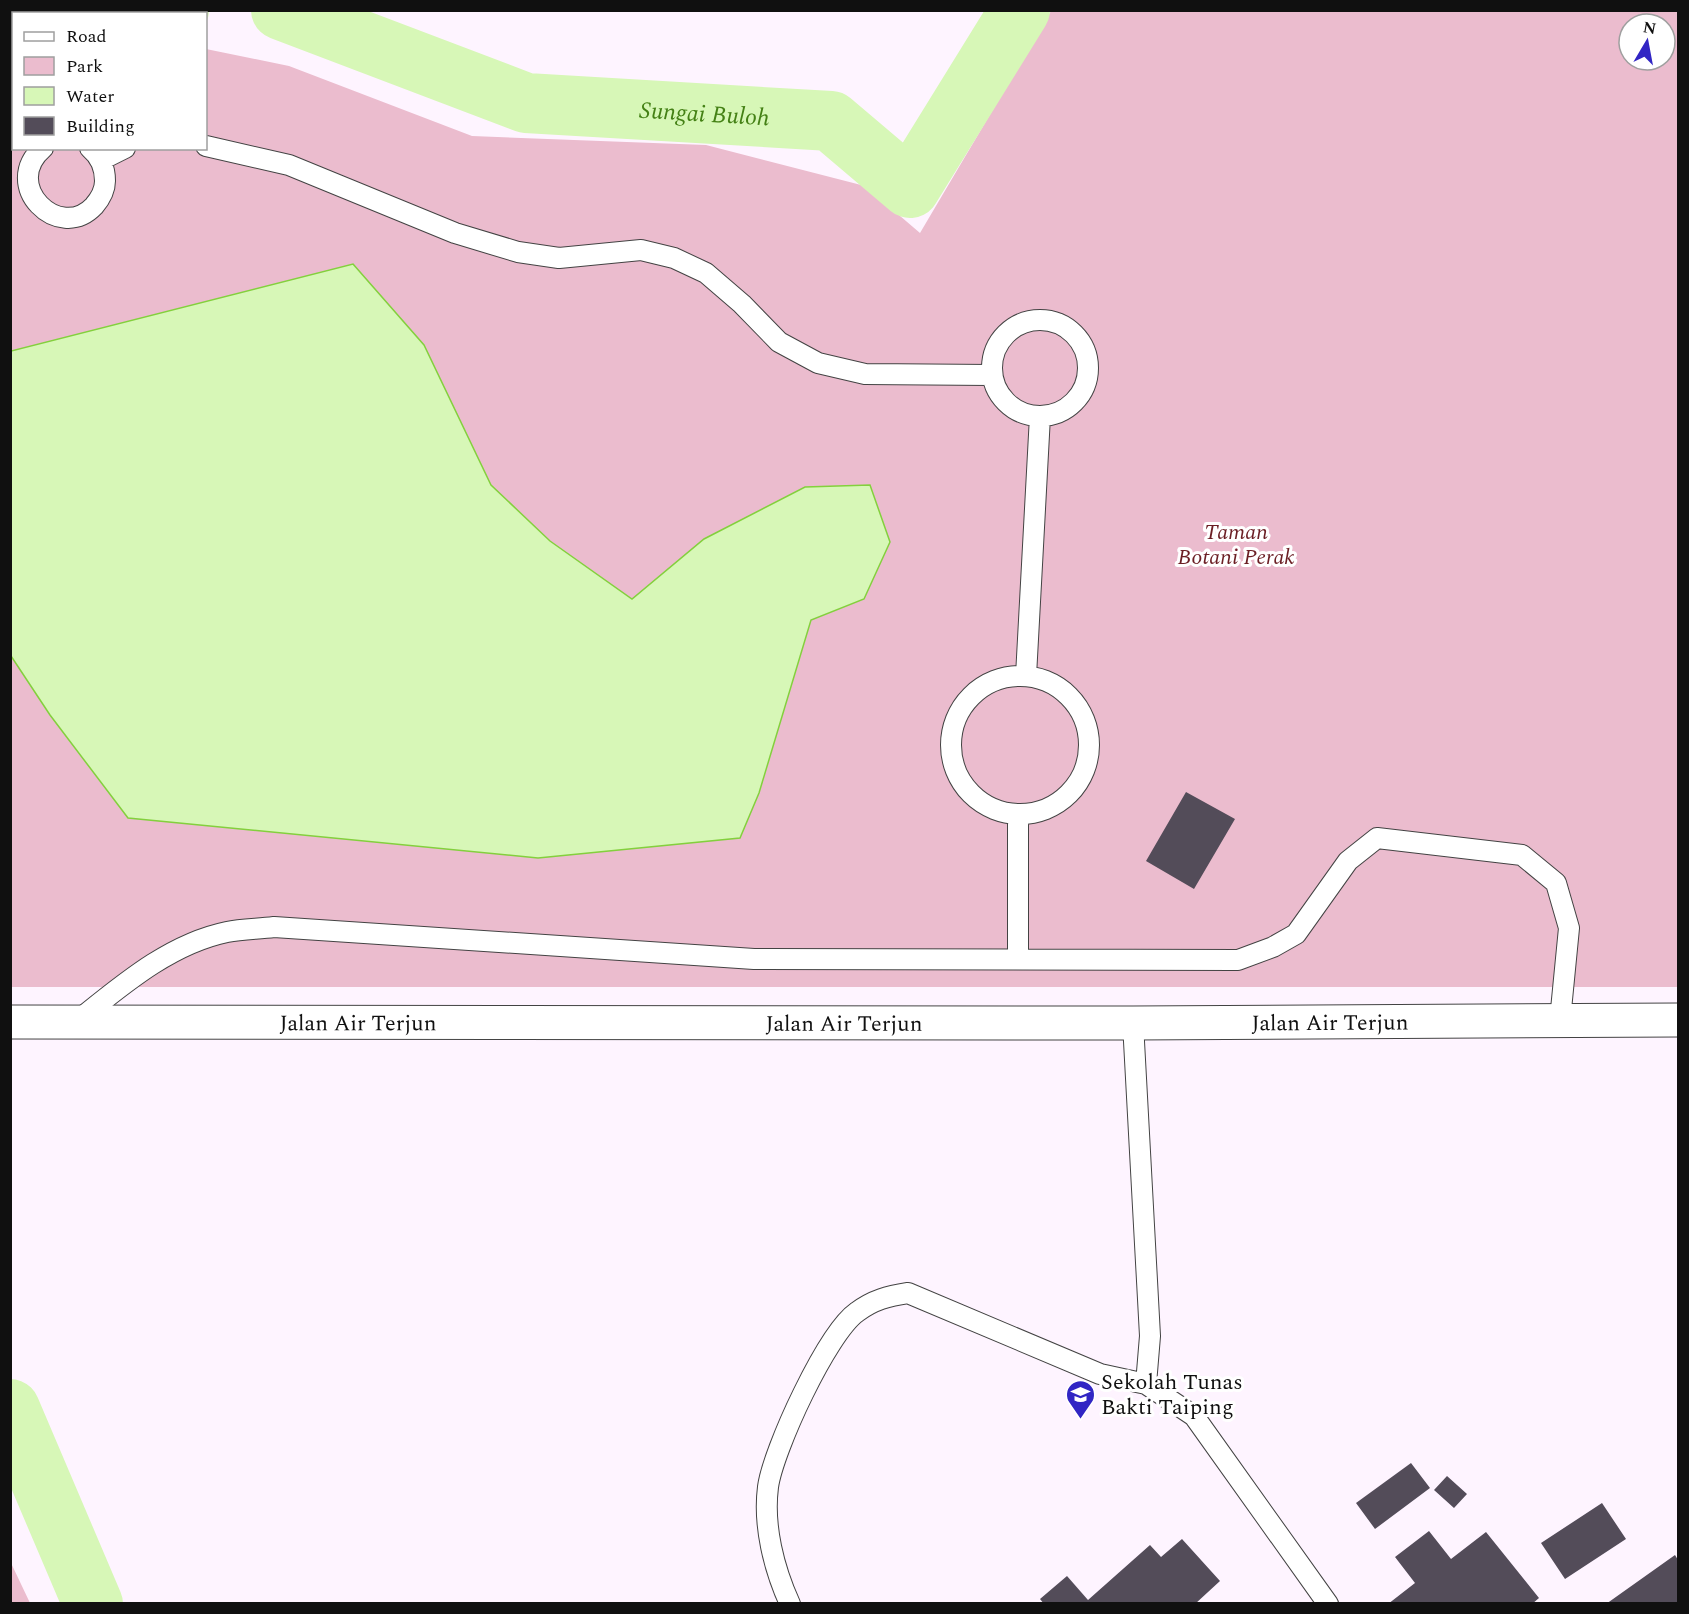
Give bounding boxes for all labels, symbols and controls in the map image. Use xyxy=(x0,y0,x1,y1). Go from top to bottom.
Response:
legend xyxy=(12,12,207,150)
north arrow xyxy=(1617,12,1677,72)
text: N xyxy=(1641,15,1658,41)
text: Road xyxy=(66,23,107,50)
text: Park xyxy=(66,53,103,80)
text: Water xyxy=(66,83,114,110)
water label: Sungai Buloh xyxy=(638,93,771,136)
text: Building xyxy=(66,113,135,140)
park label: Taman Botani Perak xyxy=(1177,516,1295,574)
street label: Jalan Air Terjun xyxy=(1251,1006,1409,1040)
street label: Jalan Air Terjun xyxy=(279,1007,437,1040)
street label: Jalan Air Terjun xyxy=(765,1008,923,1041)
place label: Sekolah Tunas Bakti Taiping xyxy=(1101,1366,1243,1424)
school or university icon: Sekolah Tunas Bakti Taiping xyxy=(1064,1378,1096,1420)

